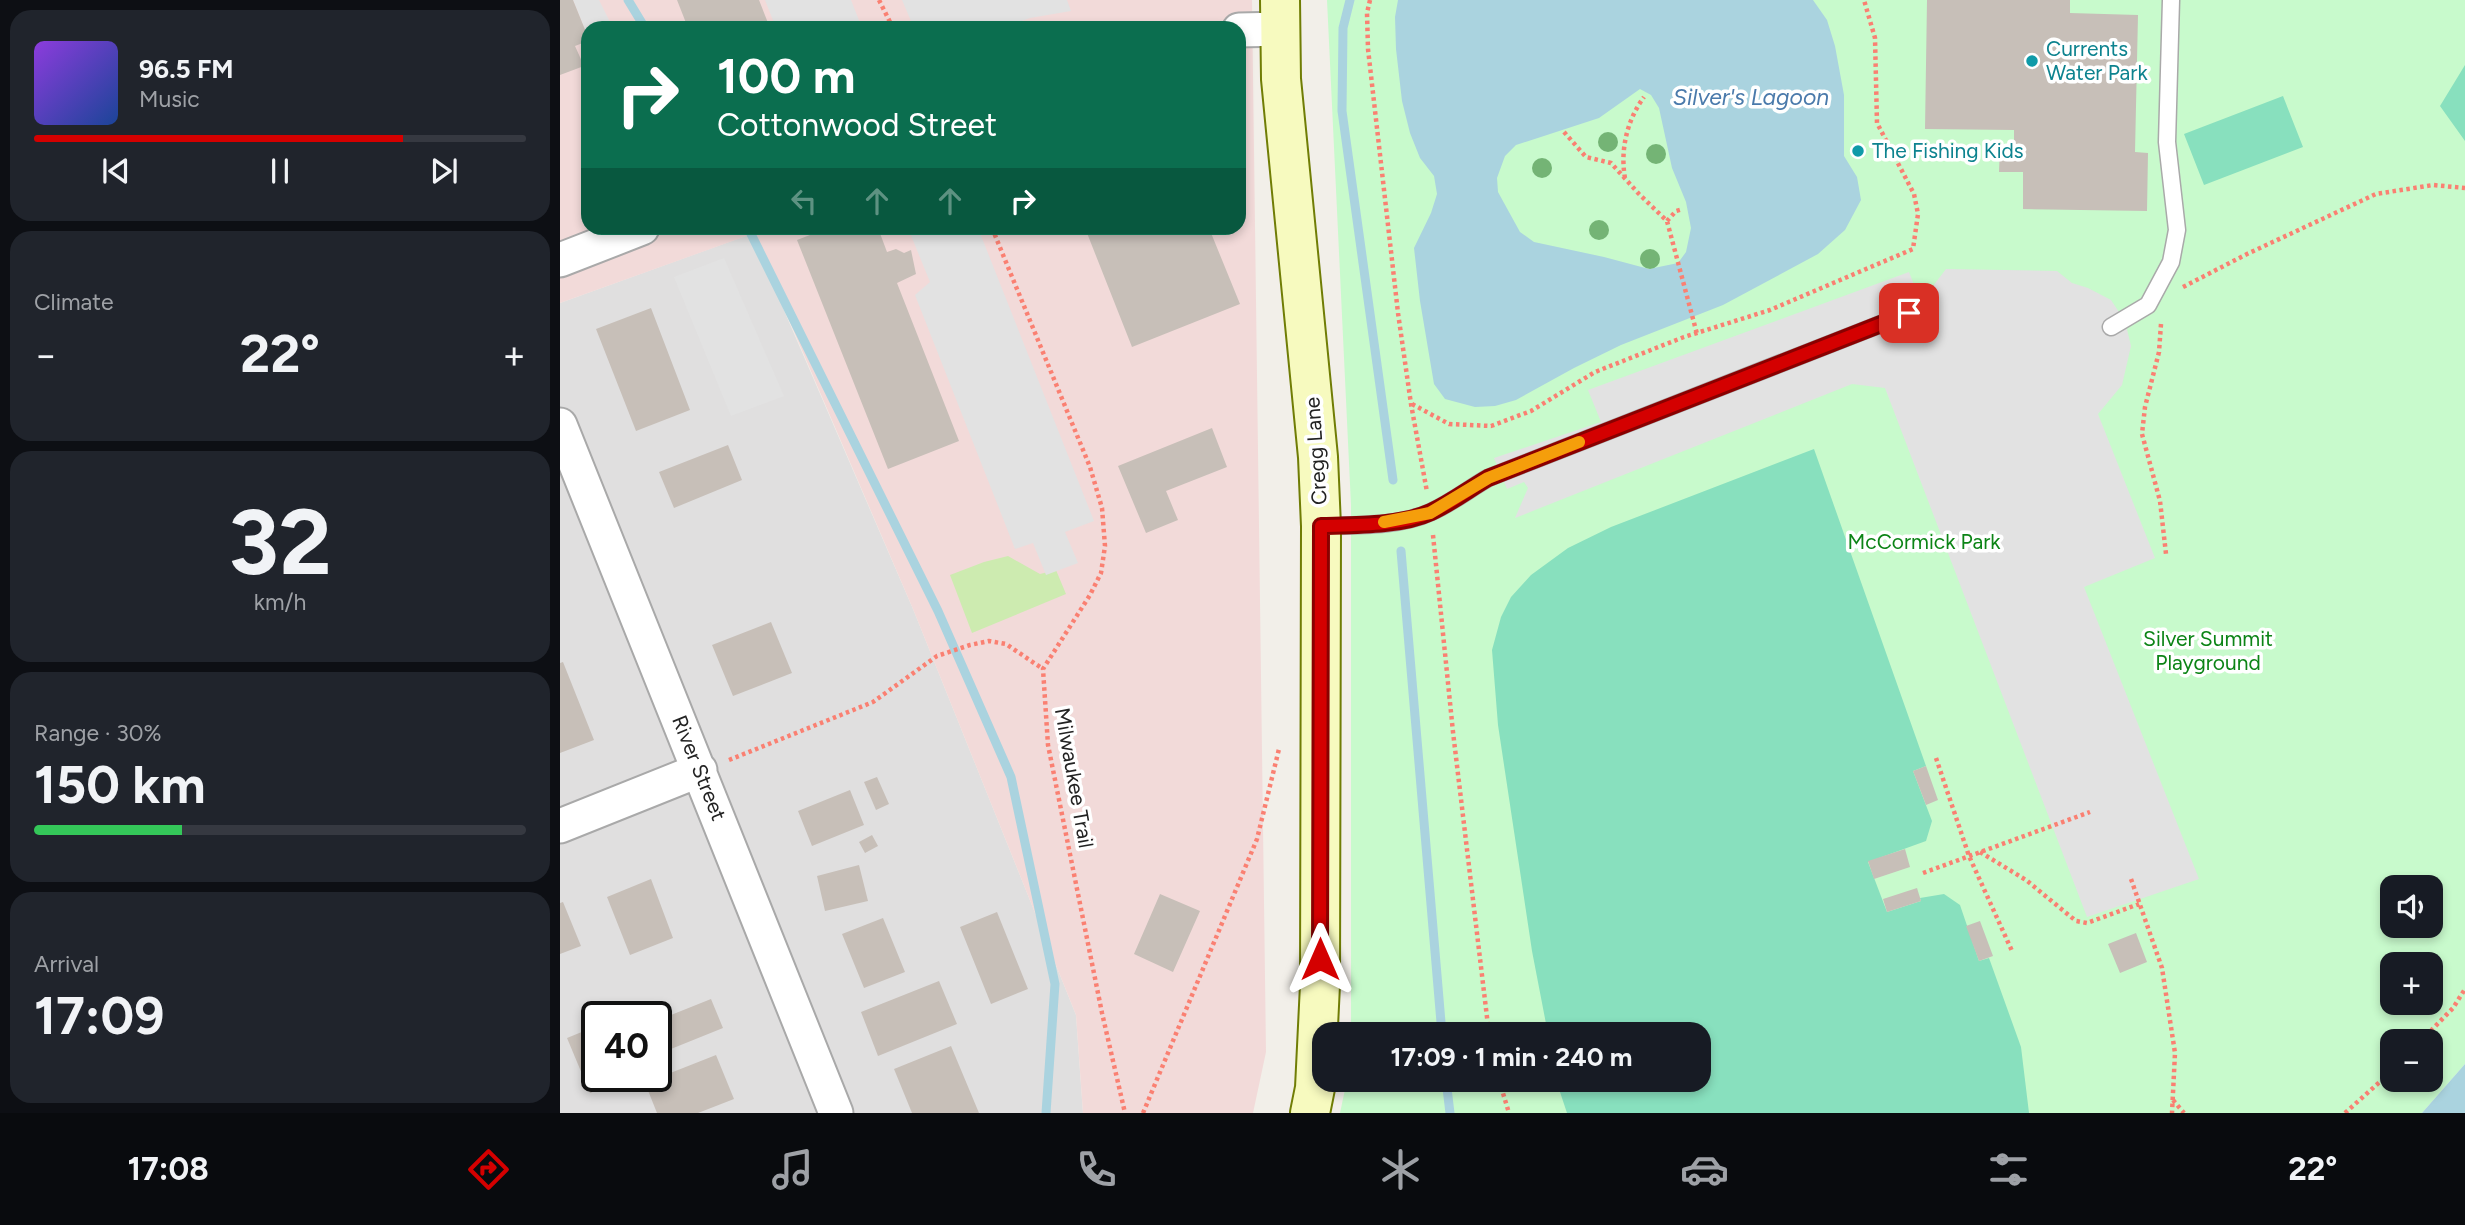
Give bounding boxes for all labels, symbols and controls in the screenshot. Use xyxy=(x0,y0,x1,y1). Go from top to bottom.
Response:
place label: Currents Water Park xyxy=(2046,36,2148,85)
text: 100 m xyxy=(717,46,856,105)
icon: right xyxy=(602,49,693,140)
text: 96.5 FM xyxy=(139,53,234,85)
marker: Currents Water Park xyxy=(2024,53,2040,69)
water label: Silver's Lagoon xyxy=(1673,83,1829,111)
text: Music xyxy=(139,85,200,113)
text: Cottonwood Street xyxy=(717,106,997,144)
place label: The Fishing Kids xyxy=(1872,138,2024,163)
marker: The Fishing Kids xyxy=(1850,143,1866,159)
icon: previous xyxy=(97,152,135,190)
icon: pause xyxy=(261,152,299,190)
icon: next xyxy=(425,152,463,190)
icon: left xyxy=(785,182,823,220)
icon: ahead xyxy=(858,182,896,220)
icon: ahead xyxy=(931,182,969,220)
icon: right xyxy=(1004,182,1042,220)
pin xyxy=(1879,283,1939,343)
text: Climate xyxy=(34,288,113,316)
icon: arrive xyxy=(1890,294,1928,332)
text: 22° xyxy=(240,323,320,385)
text: − xyxy=(34,332,58,378)
text: + xyxy=(502,332,526,378)
street label: Cregg Lane xyxy=(1299,396,1332,506)
text: 32 xyxy=(228,488,332,597)
park label: McCormick Park xyxy=(1848,529,2001,554)
text: km/h xyxy=(254,588,306,616)
park label: Silver Summit Playground xyxy=(2143,626,2273,675)
street label: Milwaukee Trail xyxy=(1050,706,1099,850)
street label: River Street xyxy=(667,712,732,824)
text: Range · 30% xyxy=(34,719,162,747)
text: 150 km xyxy=(34,754,206,816)
map controls xyxy=(2380,875,2443,1092)
button: sound xyxy=(2380,875,2443,938)
position arrow xyxy=(1283,922,1357,996)
text: Arrival xyxy=(34,950,99,978)
button: + xyxy=(2380,952,2443,1015)
text: 17:09 xyxy=(34,985,164,1047)
speed limit sign: 40 xyxy=(581,1001,672,1092)
button: − xyxy=(2380,1029,2443,1092)
text: 17:09 · 1 min · 240 m xyxy=(1390,1041,1633,1073)
icon: directions xyxy=(464,1145,513,1194)
icon: music xyxy=(768,1145,817,1194)
icon: phone xyxy=(1072,1145,1121,1194)
icon: climate xyxy=(1376,1145,1425,1194)
icon: car xyxy=(1680,1145,1729,1194)
icon: filters xyxy=(1984,1145,2033,1194)
text: 17:08 xyxy=(128,1150,209,1188)
text: 22° xyxy=(2288,1150,2337,1188)

